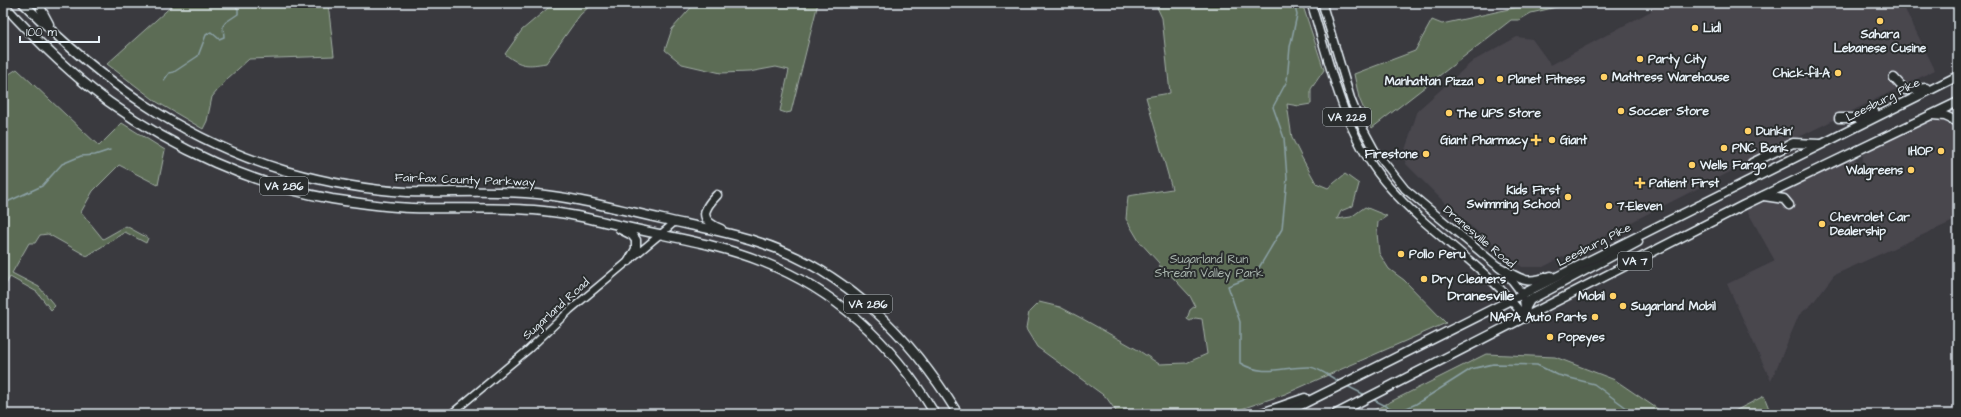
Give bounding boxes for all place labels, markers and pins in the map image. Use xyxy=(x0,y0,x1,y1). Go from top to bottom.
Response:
marker: Sahara Lebanese Cusine xyxy=(1875,16,1885,26)
place label: Lidl xyxy=(1703,20,1721,37)
marker: Lidl xyxy=(1690,23,1700,33)
place label: Sahara Lebanese Cusine xyxy=(1834,26,1927,57)
place label: Party City xyxy=(1648,51,1707,69)
marker: Party City xyxy=(1635,54,1645,64)
place label: Chick-fil-A xyxy=(1773,65,1830,82)
marker: Chick-fil-A xyxy=(1833,68,1843,78)
place label: Mattress Warehouse xyxy=(1612,69,1730,86)
place label: Planet Fitness xyxy=(1508,71,1585,88)
marker: Mattress Warehouse xyxy=(1599,72,1609,82)
place label: Manhattan Pizza xyxy=(1385,73,1474,90)
marker: Planet Fitness xyxy=(1495,74,1505,84)
marker: Manhattan Pizza xyxy=(1476,76,1486,86)
place label: Soccer Store xyxy=(1628,103,1710,120)
place label: The UPS Store xyxy=(1456,105,1542,122)
marker: Soccer Store xyxy=(1616,106,1626,116)
marker: The UPS Store xyxy=(1444,108,1454,118)
place label: Dunkin' xyxy=(1756,123,1793,140)
marker: Dunkin' xyxy=(1743,126,1753,136)
place label: Giant Pharmacy xyxy=(1440,132,1528,150)
place label: Giant xyxy=(1560,132,1587,149)
marker: Giant Pharmacy xyxy=(1531,135,1541,145)
marker: Giant xyxy=(1547,135,1557,145)
place label: PNC Bank xyxy=(1732,140,1789,157)
marker: PNC Bank xyxy=(1719,143,1729,153)
place label: IHOP xyxy=(1908,143,1933,160)
place label: Firestone xyxy=(1365,146,1419,163)
marker: IHOP xyxy=(1936,146,1946,156)
marker: Firestone xyxy=(1421,149,1431,159)
place label: Wells Fargo xyxy=(1699,157,1767,176)
marker: Wells Fargo xyxy=(1687,160,1697,170)
place label: Walgreens xyxy=(1845,162,1903,181)
marker: Walgreens xyxy=(1906,165,1916,175)
place label: Patient First xyxy=(1649,175,1719,192)
marker: Patient First xyxy=(1634,177,1646,189)
place label: Kids First Swimming School xyxy=(1466,182,1560,215)
marker: Kids First Swimming School xyxy=(1563,192,1573,202)
place label: 7-Eleven xyxy=(1616,198,1662,215)
marker: 7-Eleven xyxy=(1604,201,1614,211)
place label: Chevrolet Car Dealership xyxy=(1830,209,1910,241)
marker: Chevrolet Car Dealership xyxy=(1817,219,1827,229)
place label: Pollo Peru xyxy=(1409,246,1466,263)
marker: Pollo Peru xyxy=(1396,249,1406,259)
place label: Dry Cleaners xyxy=(1432,271,1506,289)
marker: Dry Cleaners xyxy=(1419,274,1429,284)
place label: Mobil xyxy=(1578,288,1605,305)
marker: Mobil xyxy=(1608,291,1618,301)
place label: Sugarland Mobil xyxy=(1630,298,1716,317)
marker: Sugarland Mobil xyxy=(1618,301,1628,311)
place label: NAPA Auto Parts xyxy=(1490,309,1587,326)
marker: NAPA Auto Parts xyxy=(1590,312,1600,322)
place label: Popeyes xyxy=(1558,329,1605,347)
marker: Popeyes xyxy=(1545,332,1555,342)

